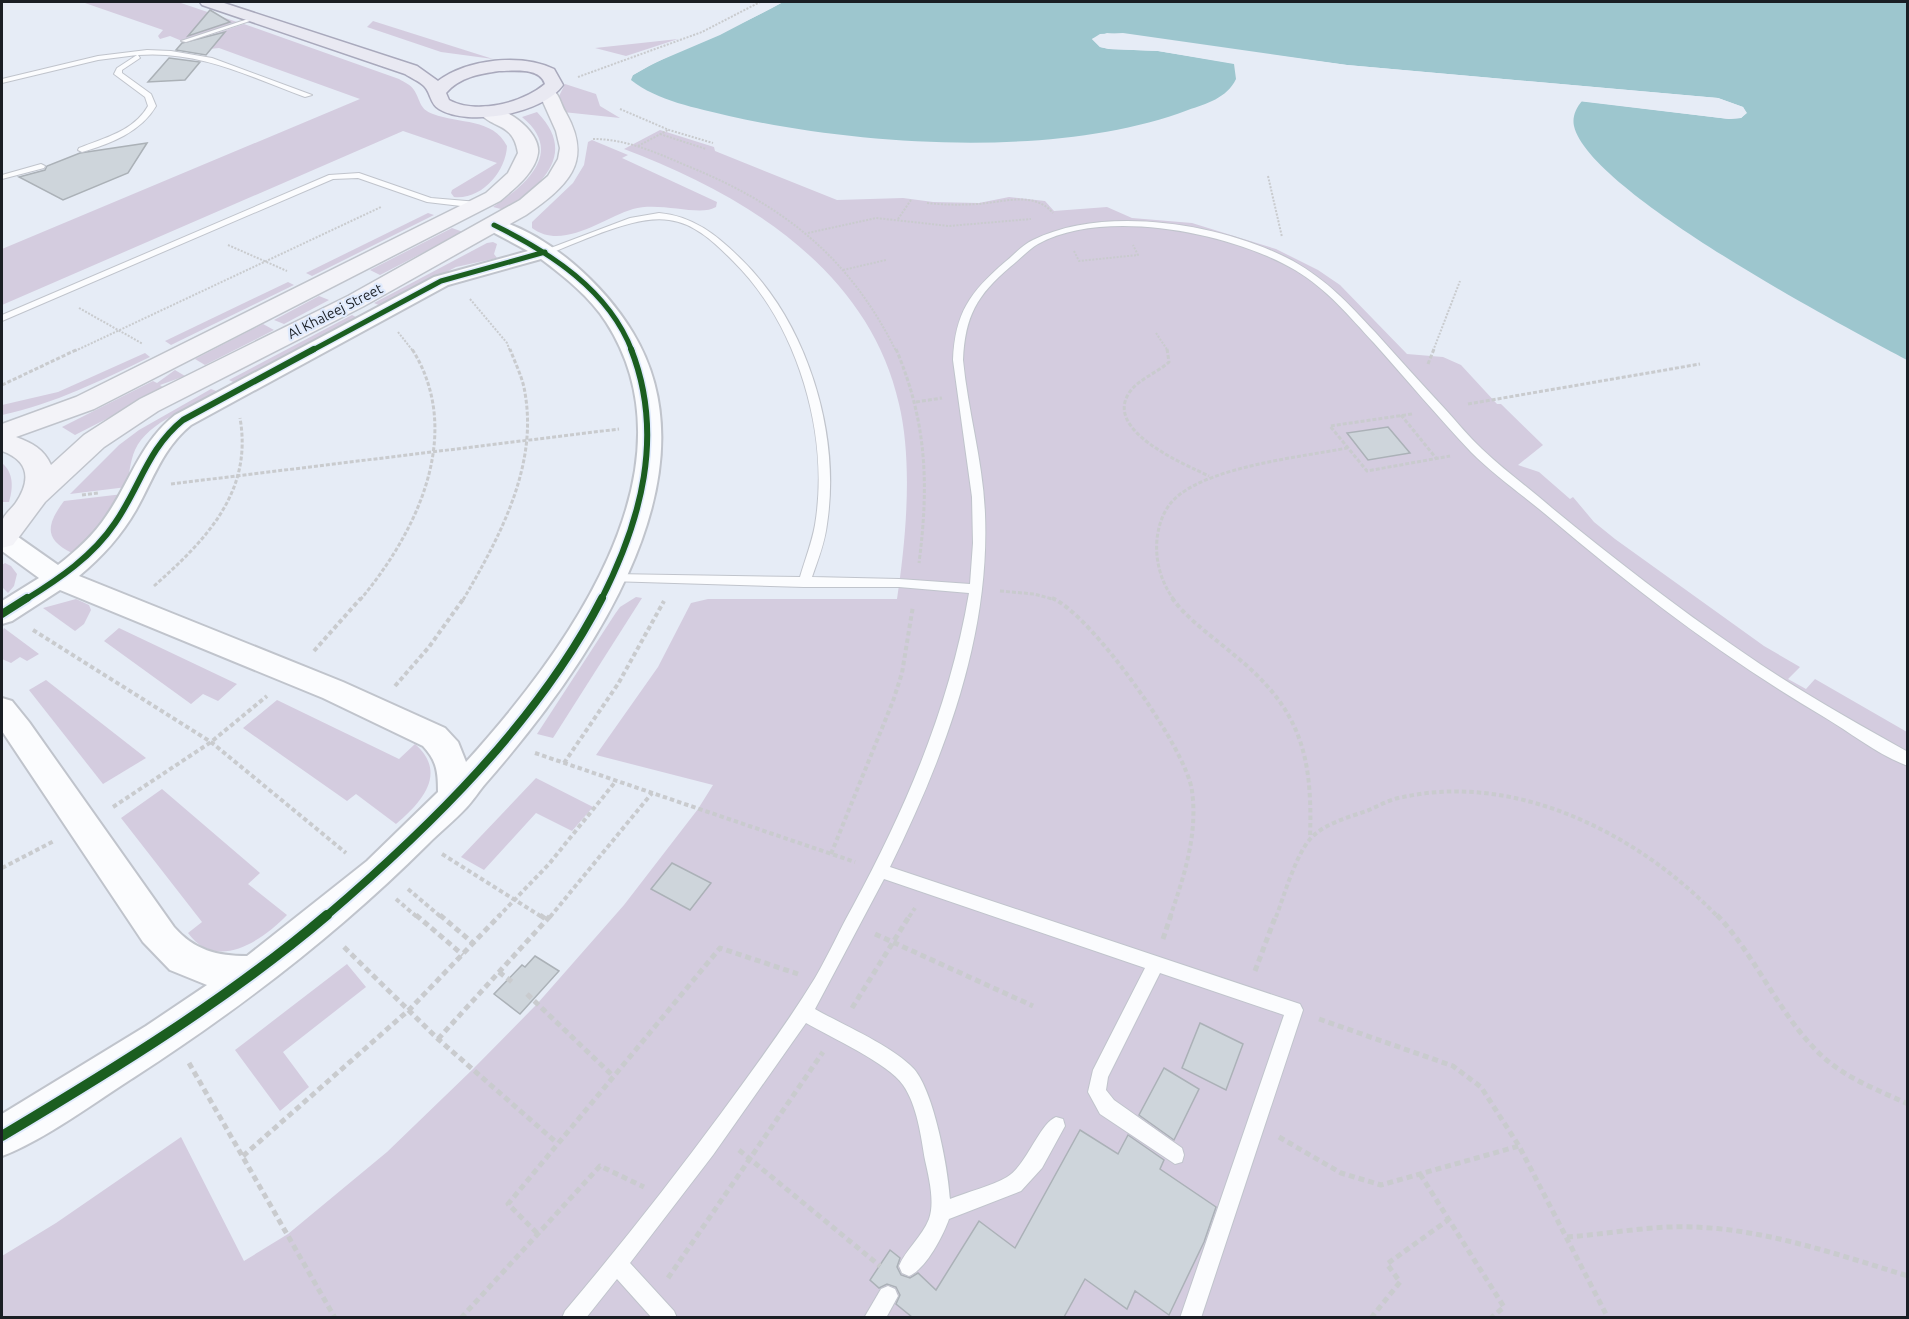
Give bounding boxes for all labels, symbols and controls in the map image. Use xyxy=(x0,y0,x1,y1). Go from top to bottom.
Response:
street label: Al Khaleej Street xyxy=(285,280,386,342)

